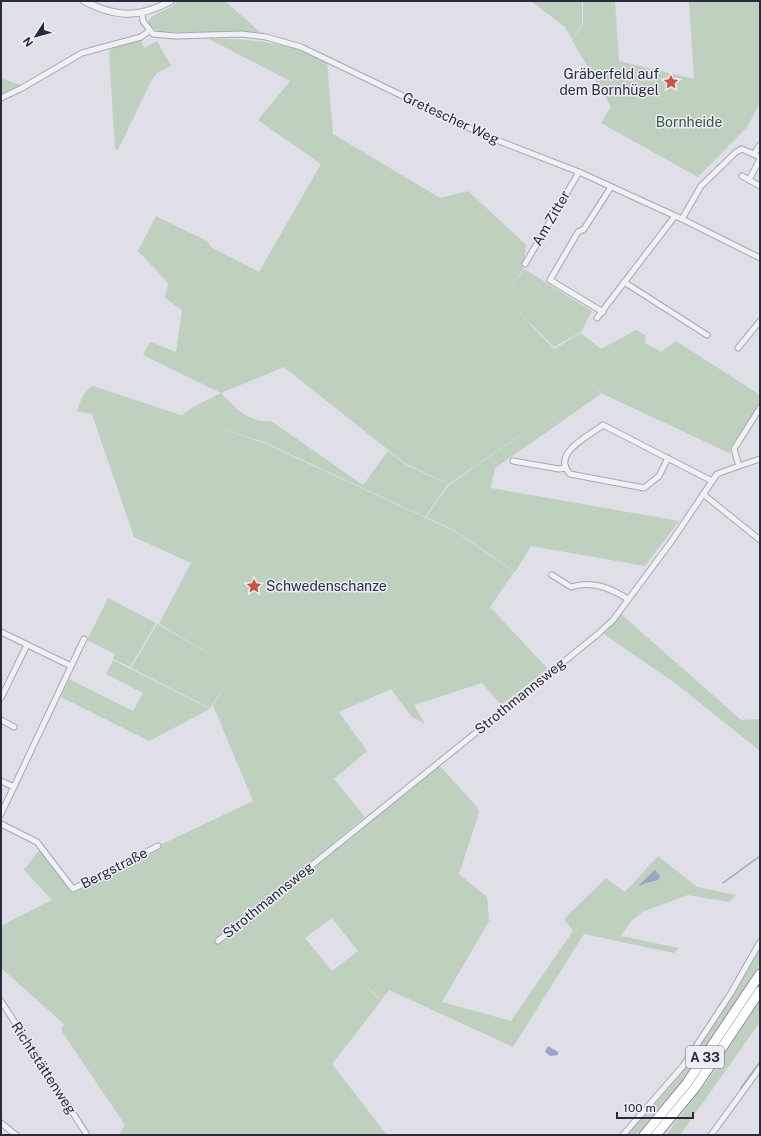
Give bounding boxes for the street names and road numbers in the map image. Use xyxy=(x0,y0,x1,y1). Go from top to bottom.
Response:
street label: Gretescher Weg xyxy=(400,89,502,148)
street label: Am Zitter xyxy=(529,188,573,248)
street label: Strothmannsweg xyxy=(472,655,569,737)
street label: Bergstraße xyxy=(78,844,150,892)
street label: Strothmannsweg xyxy=(220,859,317,941)
street label: Richtstättenweg xyxy=(8,1019,80,1117)
road number: A 33 xyxy=(686,1046,724,1068)

